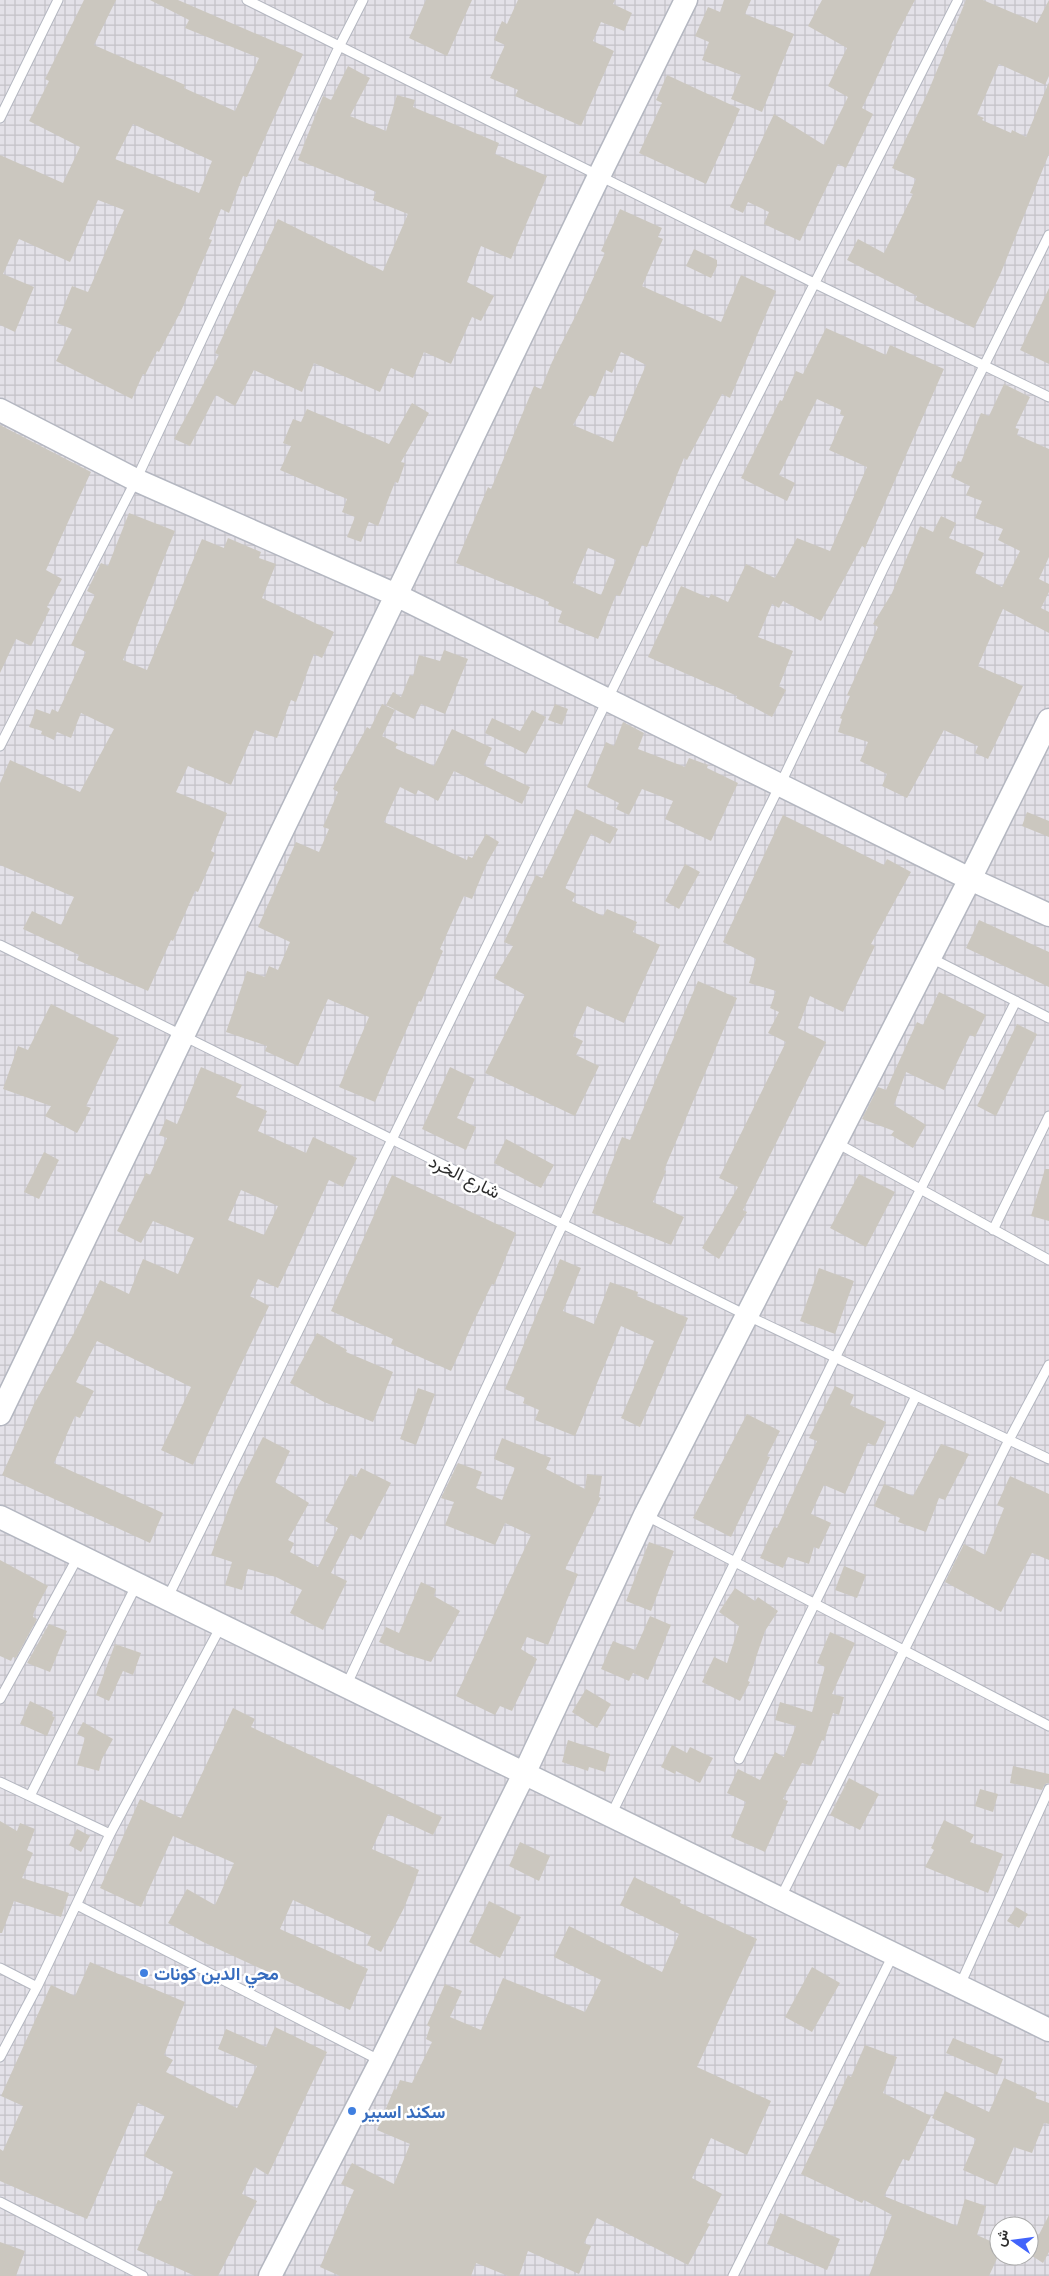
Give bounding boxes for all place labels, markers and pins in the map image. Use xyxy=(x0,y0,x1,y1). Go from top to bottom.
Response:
place label: محي الدين كونات xyxy=(154,1962,279,1989)
marker: محي الدين كونات xyxy=(138,1967,150,1979)
place label: سكند اسبير xyxy=(361,2100,445,2123)
marker: سكند اسبير xyxy=(346,2105,358,2117)

